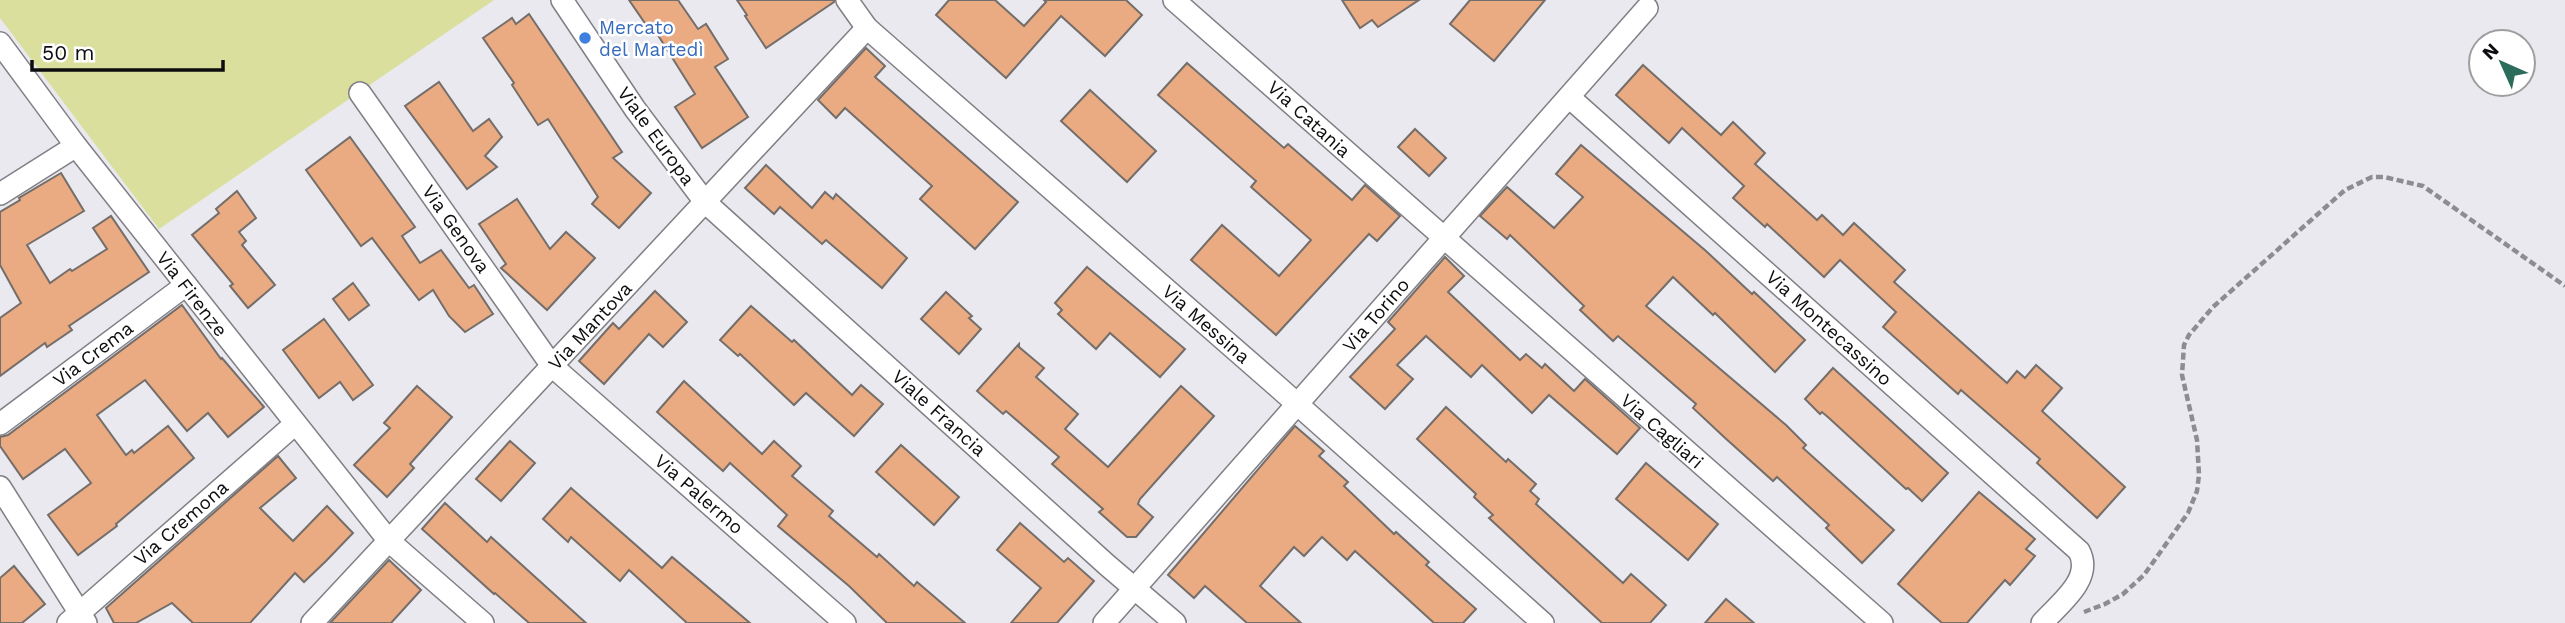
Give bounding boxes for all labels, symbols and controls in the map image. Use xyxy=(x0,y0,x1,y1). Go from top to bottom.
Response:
place label: Mercato del Martedì xyxy=(599,16,703,61)
scale bar xyxy=(32,28,222,72)
north arrow xyxy=(2467,28,2537,98)
marker: Mercato del Martedì xyxy=(577,30,593,46)
text: N xyxy=(2477,38,2503,64)
text: 50 m xyxy=(42,40,94,65)
street label: Via Catania xyxy=(1263,76,1355,162)
street label: Viale Europa xyxy=(612,82,700,190)
street label: Via Genova xyxy=(417,180,495,278)
street label: Via Firenze xyxy=(152,247,232,341)
street label: Via Montecassino xyxy=(1761,265,1897,391)
street label: Via Torino xyxy=(1338,273,1414,357)
street label: Via Mantova xyxy=(543,277,637,375)
street label: Via Messina xyxy=(1157,280,1255,369)
street label: Via Crema xyxy=(48,316,138,392)
street label: Viale Francia xyxy=(887,365,991,461)
street label: Via Cagliari xyxy=(1616,389,1708,473)
street label: Via Palermo xyxy=(650,449,748,539)
street label: Via Cremona xyxy=(129,476,233,570)

